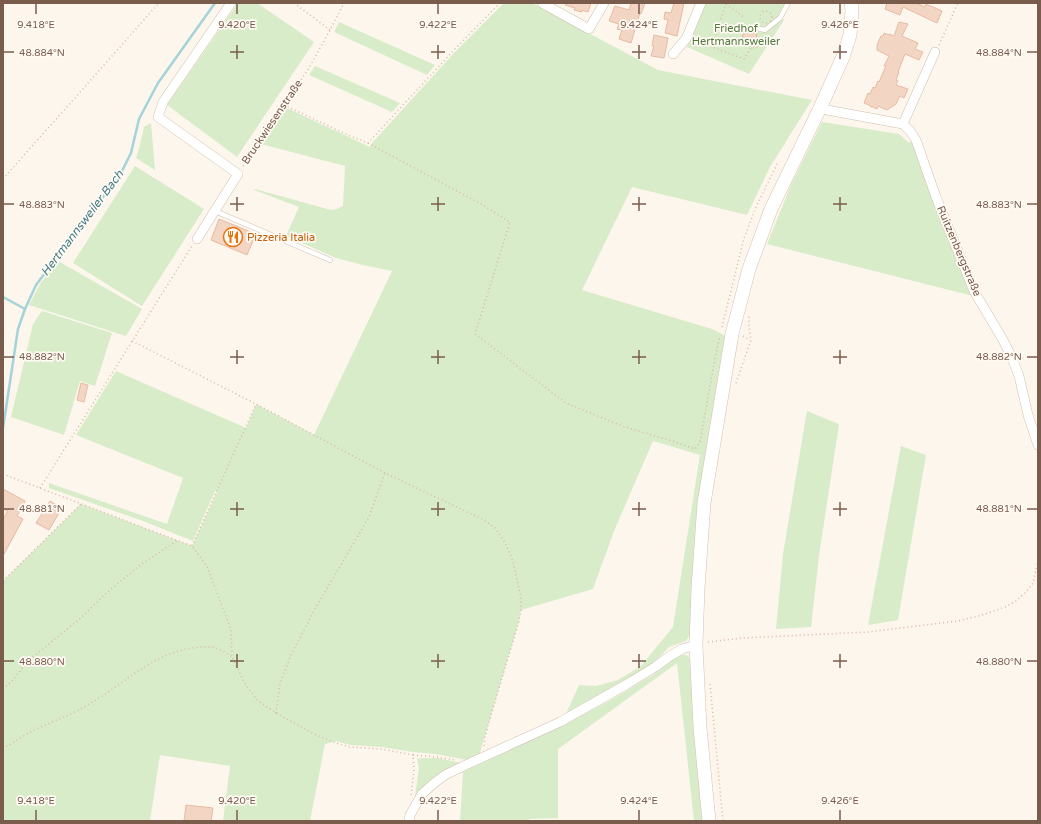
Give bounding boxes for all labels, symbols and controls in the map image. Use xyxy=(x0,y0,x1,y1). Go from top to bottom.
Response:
text: 9.418°E xyxy=(17,19,55,31)
text: 9.420°E xyxy=(218,19,256,31)
text: 9.422°E xyxy=(419,19,457,31)
text: 9.424°E xyxy=(620,19,658,31)
text: 9.426°E xyxy=(821,19,859,31)
park label: Friedhof Hertmannsweiler xyxy=(692,22,781,48)
text: 48.884°N xyxy=(19,47,65,59)
text: 48.884°N xyxy=(976,47,1022,59)
street label: Bruckwiesenstraße xyxy=(239,77,305,167)
water label: Hertmannsweiler Bach xyxy=(38,167,127,278)
text: 48.883°N xyxy=(19,199,65,211)
text: 48.883°N xyxy=(976,199,1022,211)
street label: Ruitzenbergstraße xyxy=(934,204,984,298)
restaurant icon: Pizzeria Italia xyxy=(222,226,244,248)
place label: Pizzeria Italia xyxy=(247,231,315,244)
text: 48.882°N xyxy=(19,351,65,363)
text: 48.882°N xyxy=(976,351,1022,363)
text: 48.881°N xyxy=(19,503,65,515)
text: 48.881°N xyxy=(976,503,1022,515)
text: 48.880°N xyxy=(19,656,65,668)
text: 48.880°N xyxy=(976,656,1022,668)
text: 9.418°E xyxy=(17,795,55,807)
text: 9.420°E xyxy=(218,795,256,807)
text: 9.422°E xyxy=(419,795,457,807)
text: 9.424°E xyxy=(620,795,658,807)
text: 9.426°E xyxy=(821,795,859,807)

